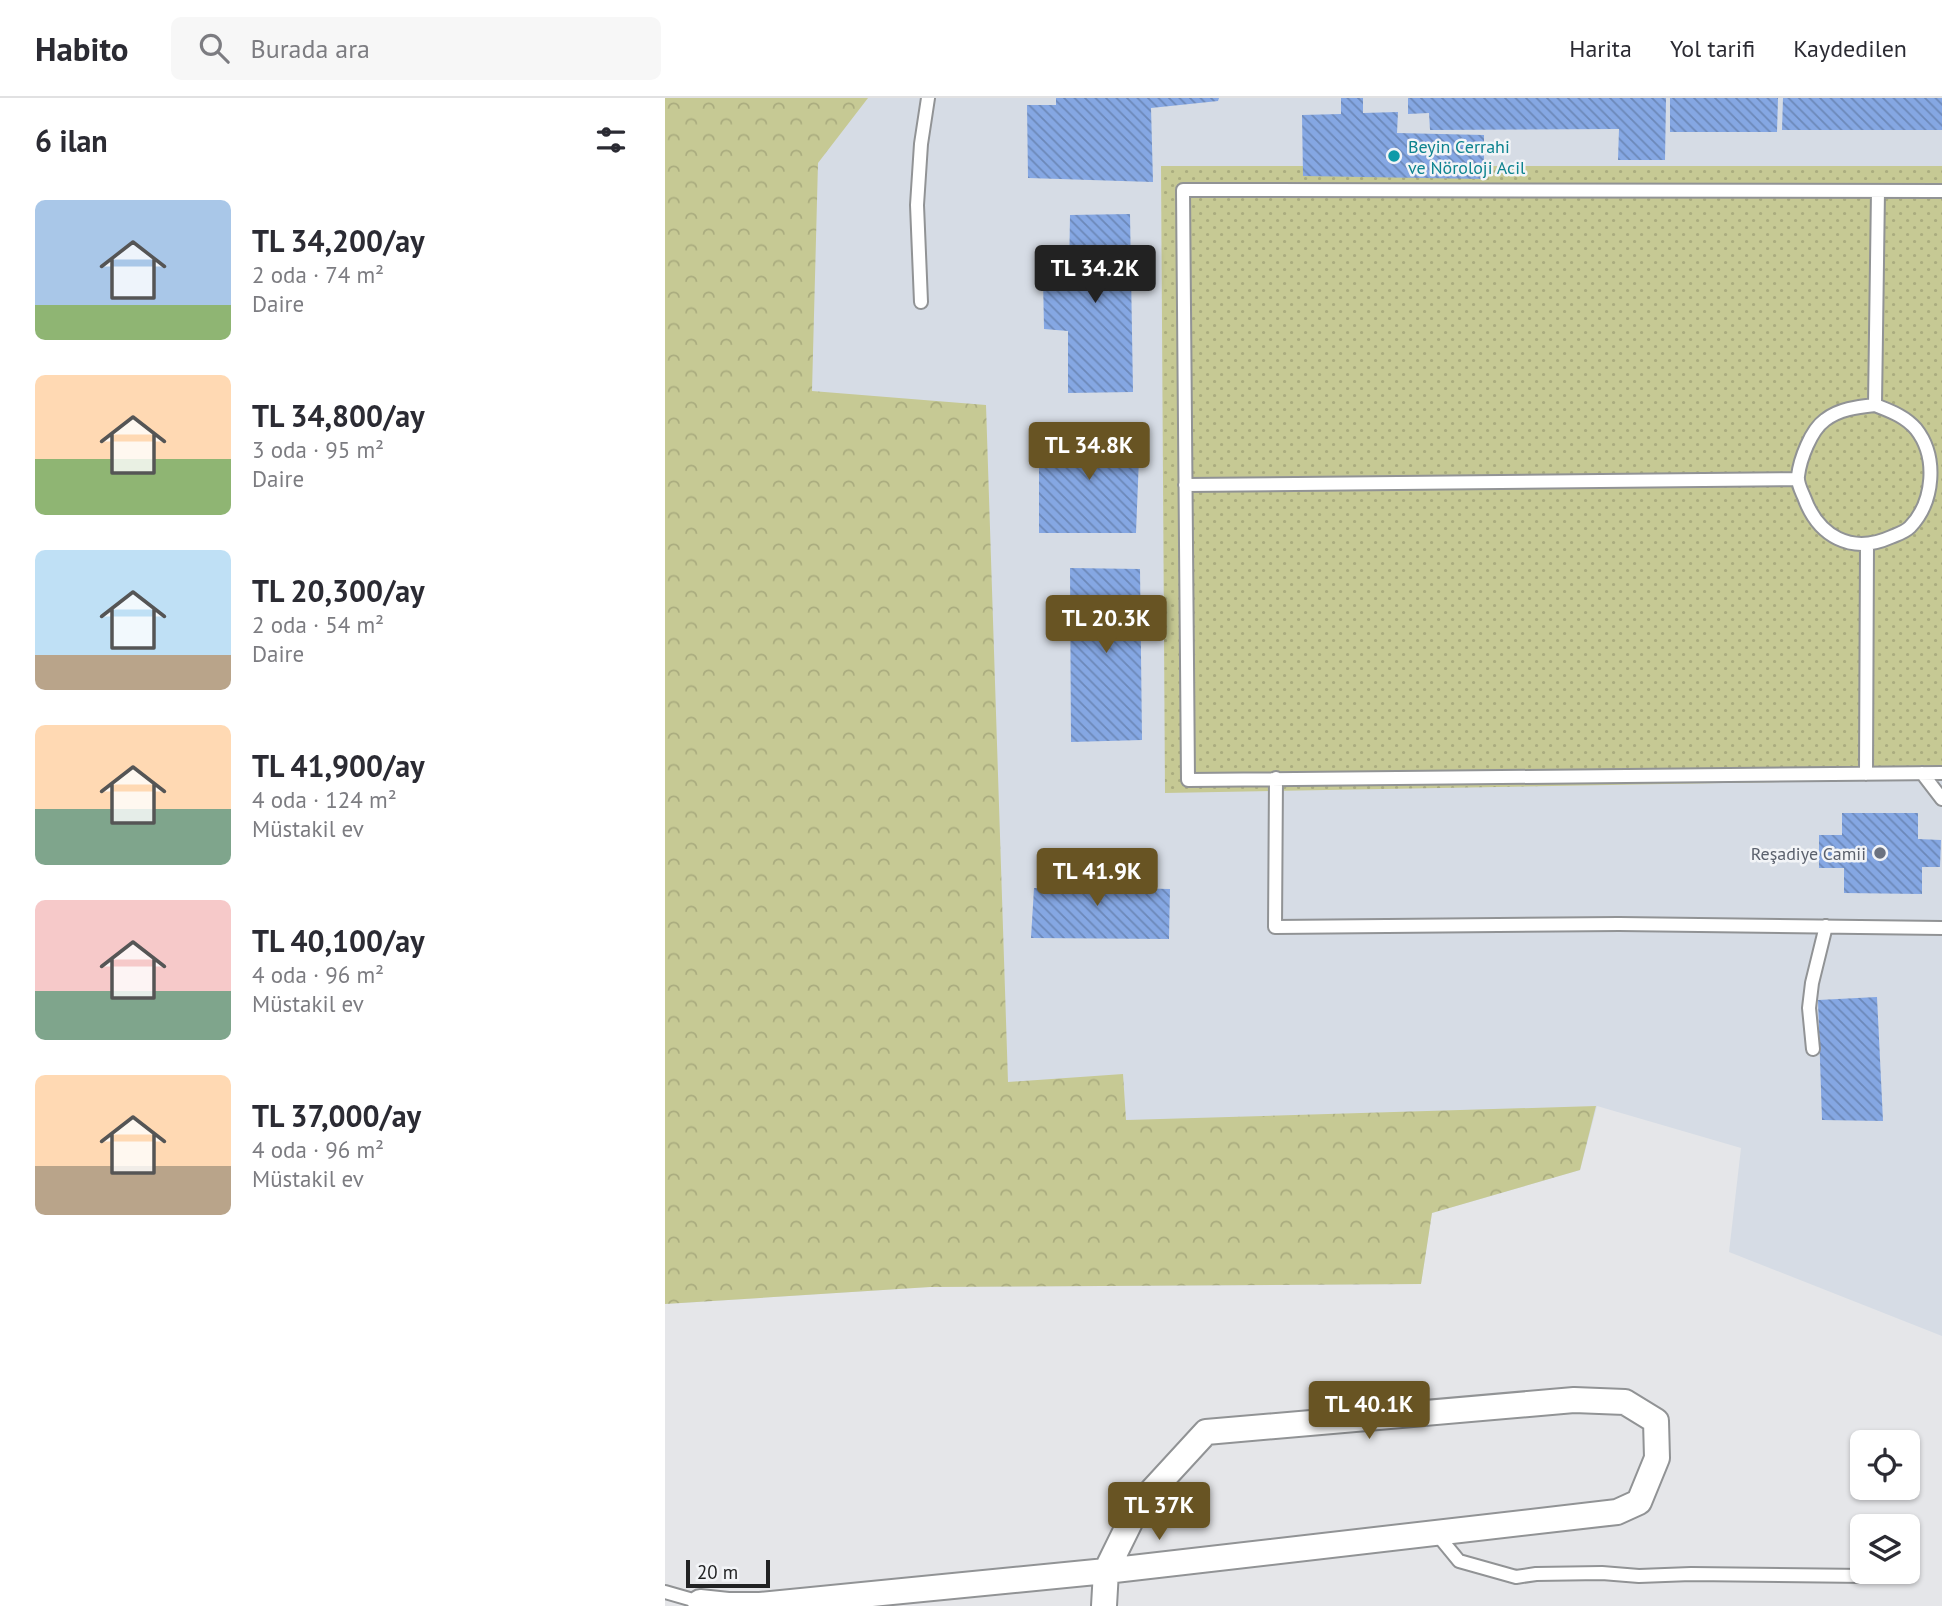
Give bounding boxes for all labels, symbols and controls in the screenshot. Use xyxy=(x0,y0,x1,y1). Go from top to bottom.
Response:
search box xyxy=(171,17,661,80)
text: Habito xyxy=(35,27,129,70)
icon: search xyxy=(195,29,233,67)
text: Burada ara xyxy=(251,32,370,65)
text: Harita xyxy=(1569,33,1632,64)
text: Yol tarifi xyxy=(1670,33,1755,64)
text: Kaydedilen xyxy=(1793,33,1907,64)
text: 6 ilan xyxy=(35,121,108,160)
icon: filters xyxy=(592,121,630,159)
place label: Beyin Cerrahi ve Nöroloji Acil xyxy=(1408,135,1526,179)
marker: Beyin Cerrahi ve Nöroloji Acil xyxy=(1386,148,1402,164)
text: TL 34,200/ay xyxy=(252,221,425,260)
icon: home xyxy=(91,228,175,312)
pin: TL 34.2K xyxy=(1023,246,1167,305)
text: TL 34.2K xyxy=(1051,253,1139,282)
text: 2 oda · 74 m² xyxy=(252,260,384,289)
text: Daire xyxy=(252,289,304,318)
text: TL 34,800/ay xyxy=(252,396,425,435)
icon: home xyxy=(91,403,175,487)
pin: TL 34.8K xyxy=(1017,422,1161,482)
text: TL 34.8K xyxy=(1045,430,1133,459)
text: 3 oda · 95 m² xyxy=(252,435,384,464)
text: Daire xyxy=(252,464,304,493)
text: TL 20,300/ay xyxy=(252,571,425,610)
icon: home xyxy=(91,578,175,662)
pin: TL 20.3K xyxy=(1034,596,1178,655)
text: TL 20.3K xyxy=(1062,603,1150,632)
text: 2 oda · 54 m² xyxy=(252,610,384,639)
text: Daire xyxy=(252,639,304,668)
text: TL 41,900/ay xyxy=(252,746,425,785)
icon: home xyxy=(91,753,175,837)
text: 4 oda · 124 m² xyxy=(252,785,397,814)
text: Müstakil ev xyxy=(252,814,364,843)
place label: Reşadiye Camii xyxy=(1751,842,1866,865)
marker: Reşadiye Camii xyxy=(1872,845,1888,861)
pin: TL 41.9K xyxy=(1025,848,1169,908)
text: TL 41.9K xyxy=(1053,856,1141,885)
text: TL 40,100/ay xyxy=(252,921,425,960)
icon: home xyxy=(91,928,175,1012)
text: 4 oda · 96 m² xyxy=(252,960,384,989)
text: Müstakil ev xyxy=(252,989,364,1018)
text: TL 37,000/ay xyxy=(252,1096,421,1135)
icon: home xyxy=(91,1103,175,1187)
text: 4 oda · 96 m² xyxy=(252,1135,384,1164)
text: Müstakil ev xyxy=(252,1164,364,1193)
pin: TL 40.1K xyxy=(1297,1382,1441,1441)
text: TL 40.1K xyxy=(1325,1389,1413,1418)
map controls xyxy=(1850,1430,1920,1584)
button: locate xyxy=(1850,1430,1920,1500)
pin: TL 37K xyxy=(1102,1482,1216,1542)
text: TL 37K xyxy=(1124,1490,1194,1519)
button: layers xyxy=(1850,1514,1920,1584)
scale bar xyxy=(686,1557,770,1589)
text: 20 m xyxy=(697,1560,738,1584)

